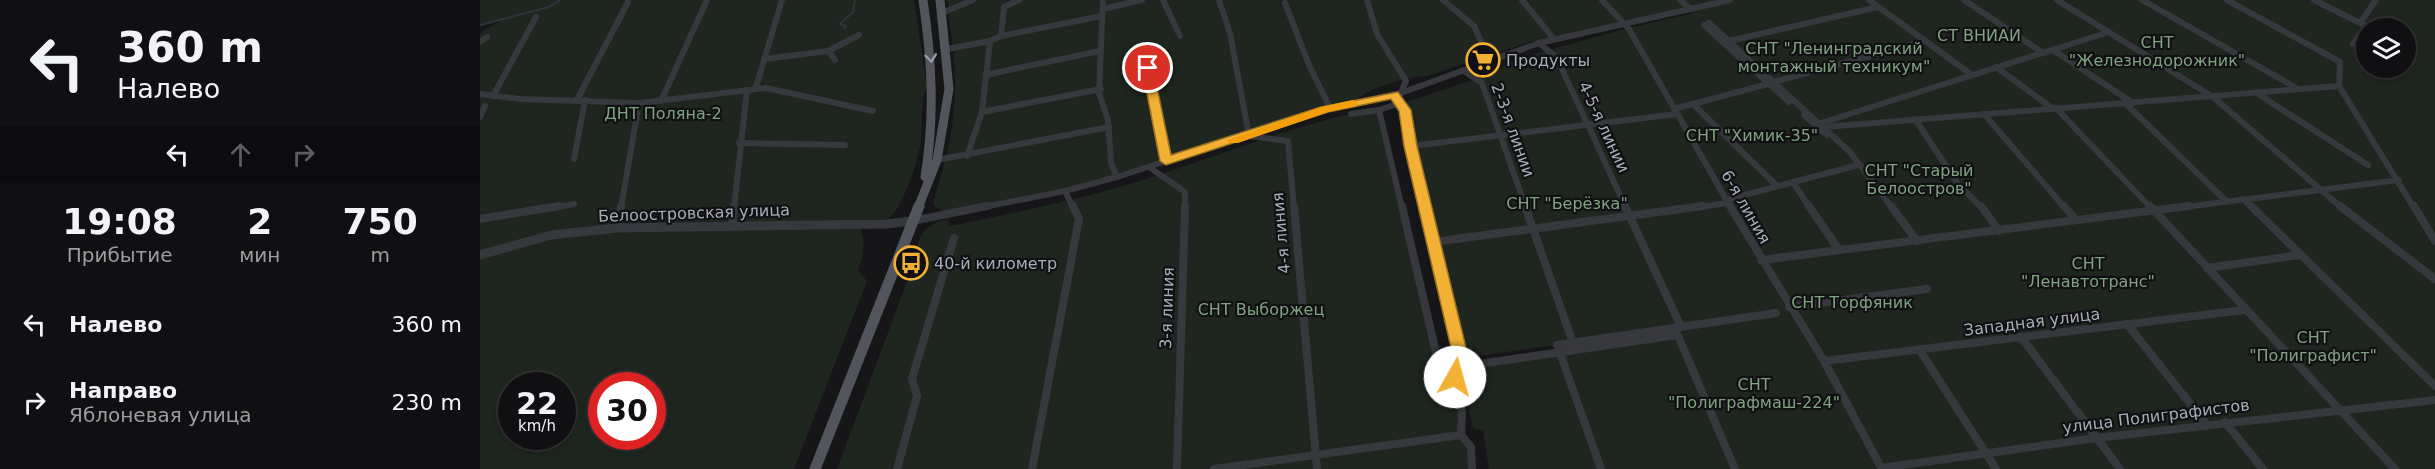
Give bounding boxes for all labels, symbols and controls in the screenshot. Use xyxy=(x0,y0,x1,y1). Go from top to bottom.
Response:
map controls xyxy=(2356,18,2416,78)
button: layers xyxy=(2356,18,2416,78)
text: 360 m xyxy=(117,23,263,72)
icon: left xyxy=(18,24,96,102)
park label: СТ ВНИАИ xyxy=(1937,26,2021,45)
park label: СНТ "Железнодорожник" xyxy=(2069,33,2245,70)
park label: СНТ "Ленинградский монтажный техникум" xyxy=(1738,39,1930,76)
pin xyxy=(1122,42,1173,93)
supermarket icon: Продукты xyxy=(1465,42,1501,78)
icon: arrive xyxy=(1131,51,1164,84)
place label: Продукты xyxy=(1506,51,1590,70)
one-way arrow xyxy=(924,53,937,63)
text: Налево xyxy=(117,73,220,104)
street label: 4-5-я линии xyxy=(1575,78,1633,176)
street label: 2-3-я линии xyxy=(1487,80,1539,180)
park label: ДНТ Поляна-2 xyxy=(604,104,722,123)
park label: СНТ "Химик-35" xyxy=(1686,126,1818,145)
icon: left xyxy=(161,138,194,171)
icon: ahead xyxy=(224,138,257,171)
icon: right xyxy=(287,138,320,171)
park label: СНТ "Старый Белоостров" xyxy=(1865,161,1973,198)
street label: 6-я линия xyxy=(1717,167,1775,247)
street label: 4-я линия xyxy=(1268,191,1294,275)
park label: СНТ "Берёзка" xyxy=(1506,194,1628,213)
street label: Белоостровская улица xyxy=(598,200,790,226)
text: 19:08 xyxy=(62,201,177,242)
text: 2 xyxy=(247,201,272,242)
text: 750 xyxy=(343,201,418,242)
text: Прибытие xyxy=(67,243,172,267)
text: мин xyxy=(239,243,280,267)
text: m xyxy=(370,243,390,267)
bus stop icon: 40-й километр xyxy=(893,245,929,281)
place label: 40-й километр xyxy=(934,254,1057,273)
park label: СНТ "Ленавтотранс" xyxy=(2021,254,2155,291)
street label: 3-я линия xyxy=(1156,267,1178,349)
park label: СНТ Торфяник xyxy=(1791,293,1913,312)
park label: СНТ Выборжец xyxy=(1198,300,1324,319)
street label: Западная улица xyxy=(1963,304,2101,340)
icon: left xyxy=(18,308,51,341)
text: Налево xyxy=(69,312,162,337)
text: 360 m xyxy=(392,312,462,337)
park label: СНТ "Полиграфист" xyxy=(2249,328,2377,365)
position arrow xyxy=(1423,345,1487,409)
speed limit sign: 30 xyxy=(588,372,666,450)
park label: СНТ "Полиграфмаш-224" xyxy=(1668,375,1840,412)
text: Направо xyxy=(69,378,177,403)
icon: right xyxy=(18,386,51,419)
text: 22 xyxy=(516,386,558,421)
text: 230 m xyxy=(392,390,462,415)
street label: улица Полиграфистов xyxy=(2061,395,2251,437)
text: Яблоневая улица xyxy=(69,403,252,427)
text: km/h xyxy=(518,417,556,435)

